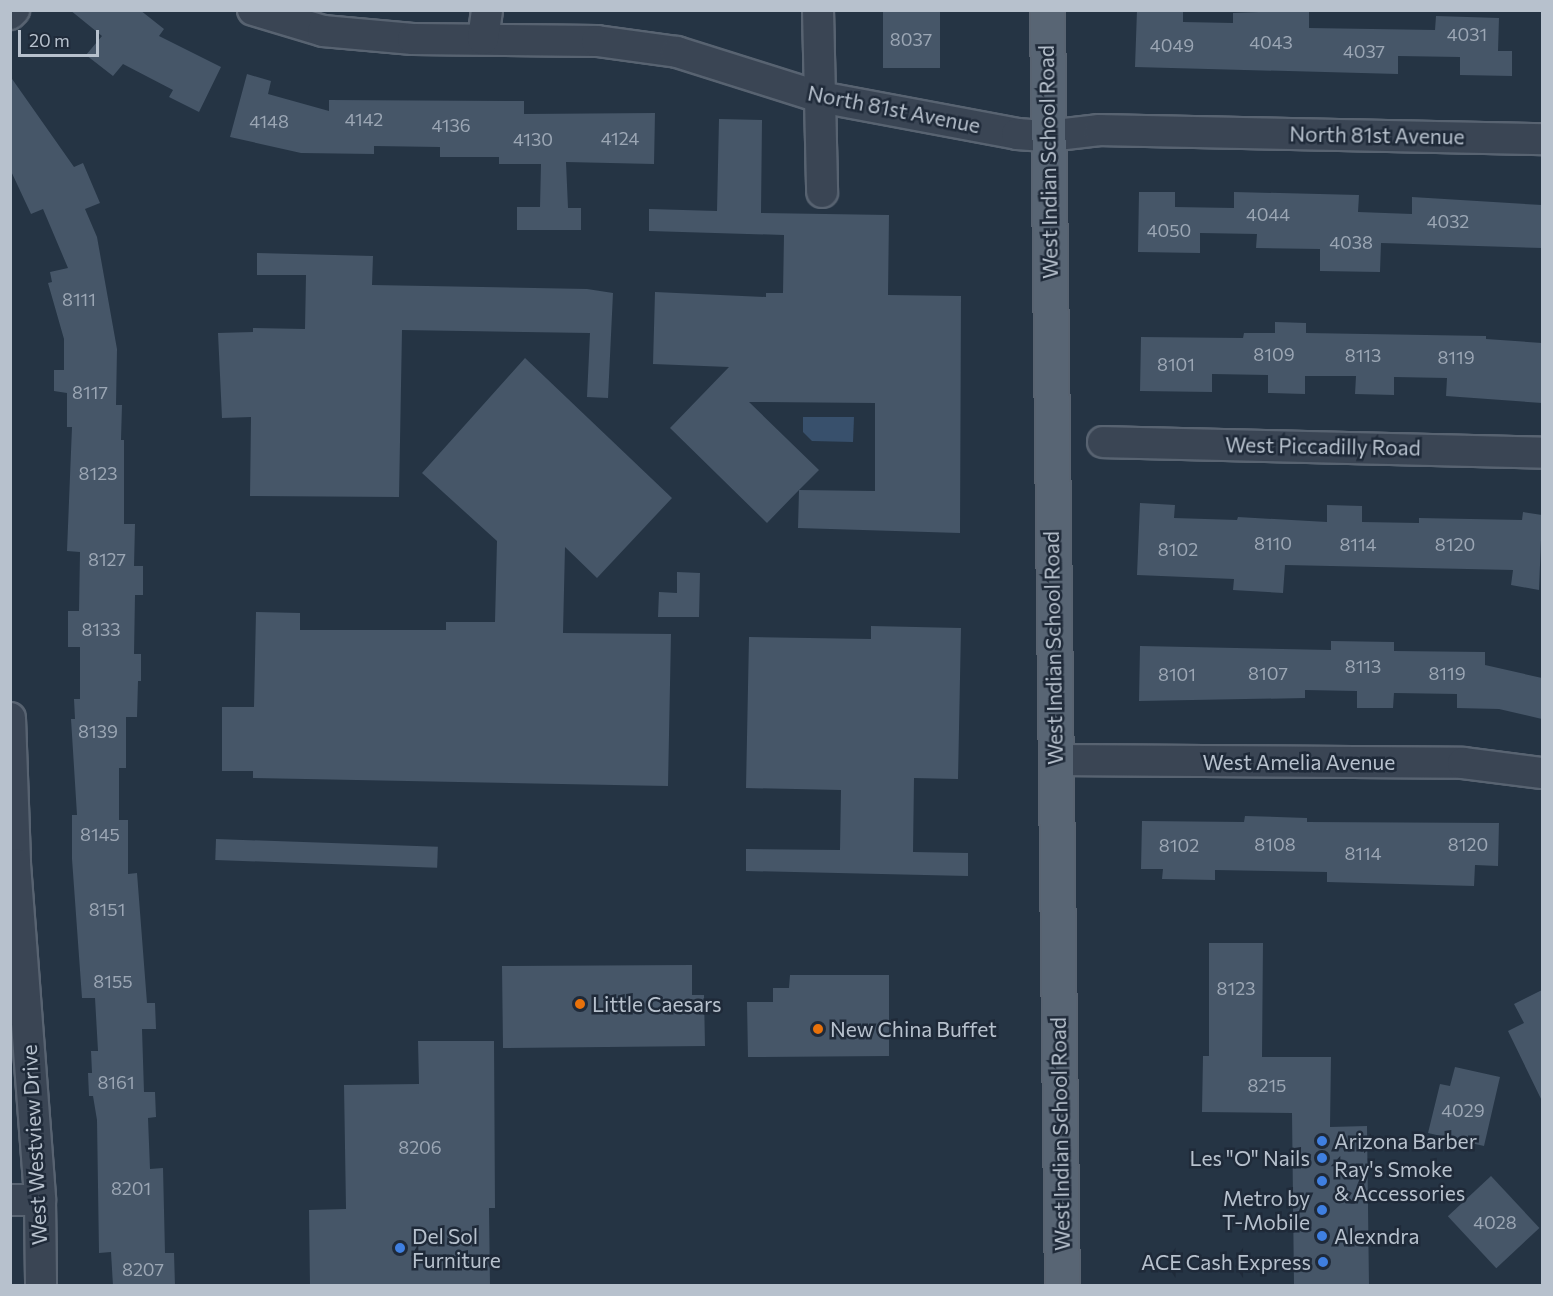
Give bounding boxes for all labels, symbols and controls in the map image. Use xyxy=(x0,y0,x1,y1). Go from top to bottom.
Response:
scale bar xyxy=(21,18,102,56)
house number: 4031 xyxy=(1447,23,1487,45)
house number: 8037 xyxy=(890,28,932,50)
text: 20 m xyxy=(29,29,70,51)
house number: 4043 xyxy=(1249,31,1293,53)
house number: 4049 xyxy=(1150,34,1194,56)
house number: 4037 xyxy=(1343,40,1385,62)
street label: West Indian School Road xyxy=(1033,45,1063,279)
street label: North 81st Avenue xyxy=(806,80,982,138)
house number: 4142 xyxy=(345,108,383,130)
house number: 4148 xyxy=(249,110,289,132)
house number: 4136 xyxy=(431,114,471,136)
street label: North 81st Avenue xyxy=(1289,121,1465,149)
house number: 4124 xyxy=(601,127,639,149)
house number: 4130 xyxy=(513,128,553,150)
house number: 4044 xyxy=(1246,203,1290,225)
house number: 4032 xyxy=(1427,210,1469,232)
house number: 4050 xyxy=(1147,219,1191,241)
house number: 4038 xyxy=(1329,231,1373,253)
house number: 8111 xyxy=(62,288,96,310)
house number: 8109 xyxy=(1253,343,1295,365)
house number: 8113 xyxy=(1345,344,1381,366)
house number: 8119 xyxy=(1437,346,1475,368)
house number: 8101 xyxy=(1157,353,1195,375)
house number: 8117 xyxy=(72,381,108,403)
street label: West Piccadilly Road xyxy=(1225,432,1421,460)
house number: 8123 xyxy=(79,462,117,484)
street label: West Indian School Road xyxy=(1038,531,1068,765)
house number: 8110 xyxy=(1254,532,1292,554)
house number: 8114 xyxy=(1339,533,1377,555)
house number: 8120 xyxy=(1435,533,1475,555)
house number: 8102 xyxy=(1158,538,1198,560)
house number: 8127 xyxy=(88,548,126,570)
house number: 8133 xyxy=(81,618,121,640)
house number: 8113 xyxy=(1345,655,1381,677)
house number: 8107 xyxy=(1248,662,1288,684)
house number: 8119 xyxy=(1428,662,1466,684)
house number: 8101 xyxy=(1158,663,1196,685)
house number: 8139 xyxy=(78,720,118,742)
street label: West Amelia Avenue xyxy=(1203,749,1395,775)
house number: 8145 xyxy=(80,823,120,845)
house number: 8108 xyxy=(1254,833,1296,855)
house number: 8120 xyxy=(1448,833,1488,855)
house number: 8102 xyxy=(1159,834,1199,856)
house number: 8114 xyxy=(1344,842,1382,864)
house number: 8151 xyxy=(89,898,125,920)
house number: 8155 xyxy=(93,970,133,992)
house number: 8123 xyxy=(1217,977,1255,999)
place label: Little Caesars xyxy=(592,991,722,1017)
marker: Little Caesars xyxy=(573,997,587,1011)
place label: New China Buffet xyxy=(830,1016,997,1042)
street label: West Indian School Road xyxy=(1045,1017,1075,1251)
marker: New China Buffet xyxy=(811,1022,825,1036)
street label: West Westview Drive xyxy=(16,1044,52,1246)
house number: 8161 xyxy=(97,1071,135,1093)
house number: 8215 xyxy=(1248,1074,1286,1096)
house number: 4029 xyxy=(1441,1099,1485,1121)
place label: Arizona Barber xyxy=(1334,1128,1477,1154)
marker: Arizona Barber xyxy=(1315,1134,1329,1148)
house number: 8206 xyxy=(398,1136,442,1158)
place label: Les "O" Nails xyxy=(1189,1145,1310,1171)
marker: Les "O" Nails xyxy=(1315,1151,1329,1165)
place label: Ray's Smoke & Accessories xyxy=(1334,1156,1465,1206)
marker: Ray's Smoke & Accessories xyxy=(1315,1174,1329,1188)
house number: 8201 xyxy=(111,1177,151,1199)
place label: Metro by T-Mobile xyxy=(1222,1185,1310,1235)
marker: Metro by T-Mobile xyxy=(1315,1203,1329,1217)
house number: 4028 xyxy=(1473,1211,1517,1233)
place label: Del Sol Furniture xyxy=(412,1223,501,1273)
place label: Alexndra xyxy=(1334,1223,1419,1249)
marker: Alexndra xyxy=(1315,1229,1329,1243)
marker: Del Sol Furniture xyxy=(393,1241,407,1255)
place label: ACE Cash Express xyxy=(1141,1249,1311,1275)
marker: ACE Cash Express xyxy=(1316,1255,1330,1269)
house number: 8207 xyxy=(122,1258,164,1280)

